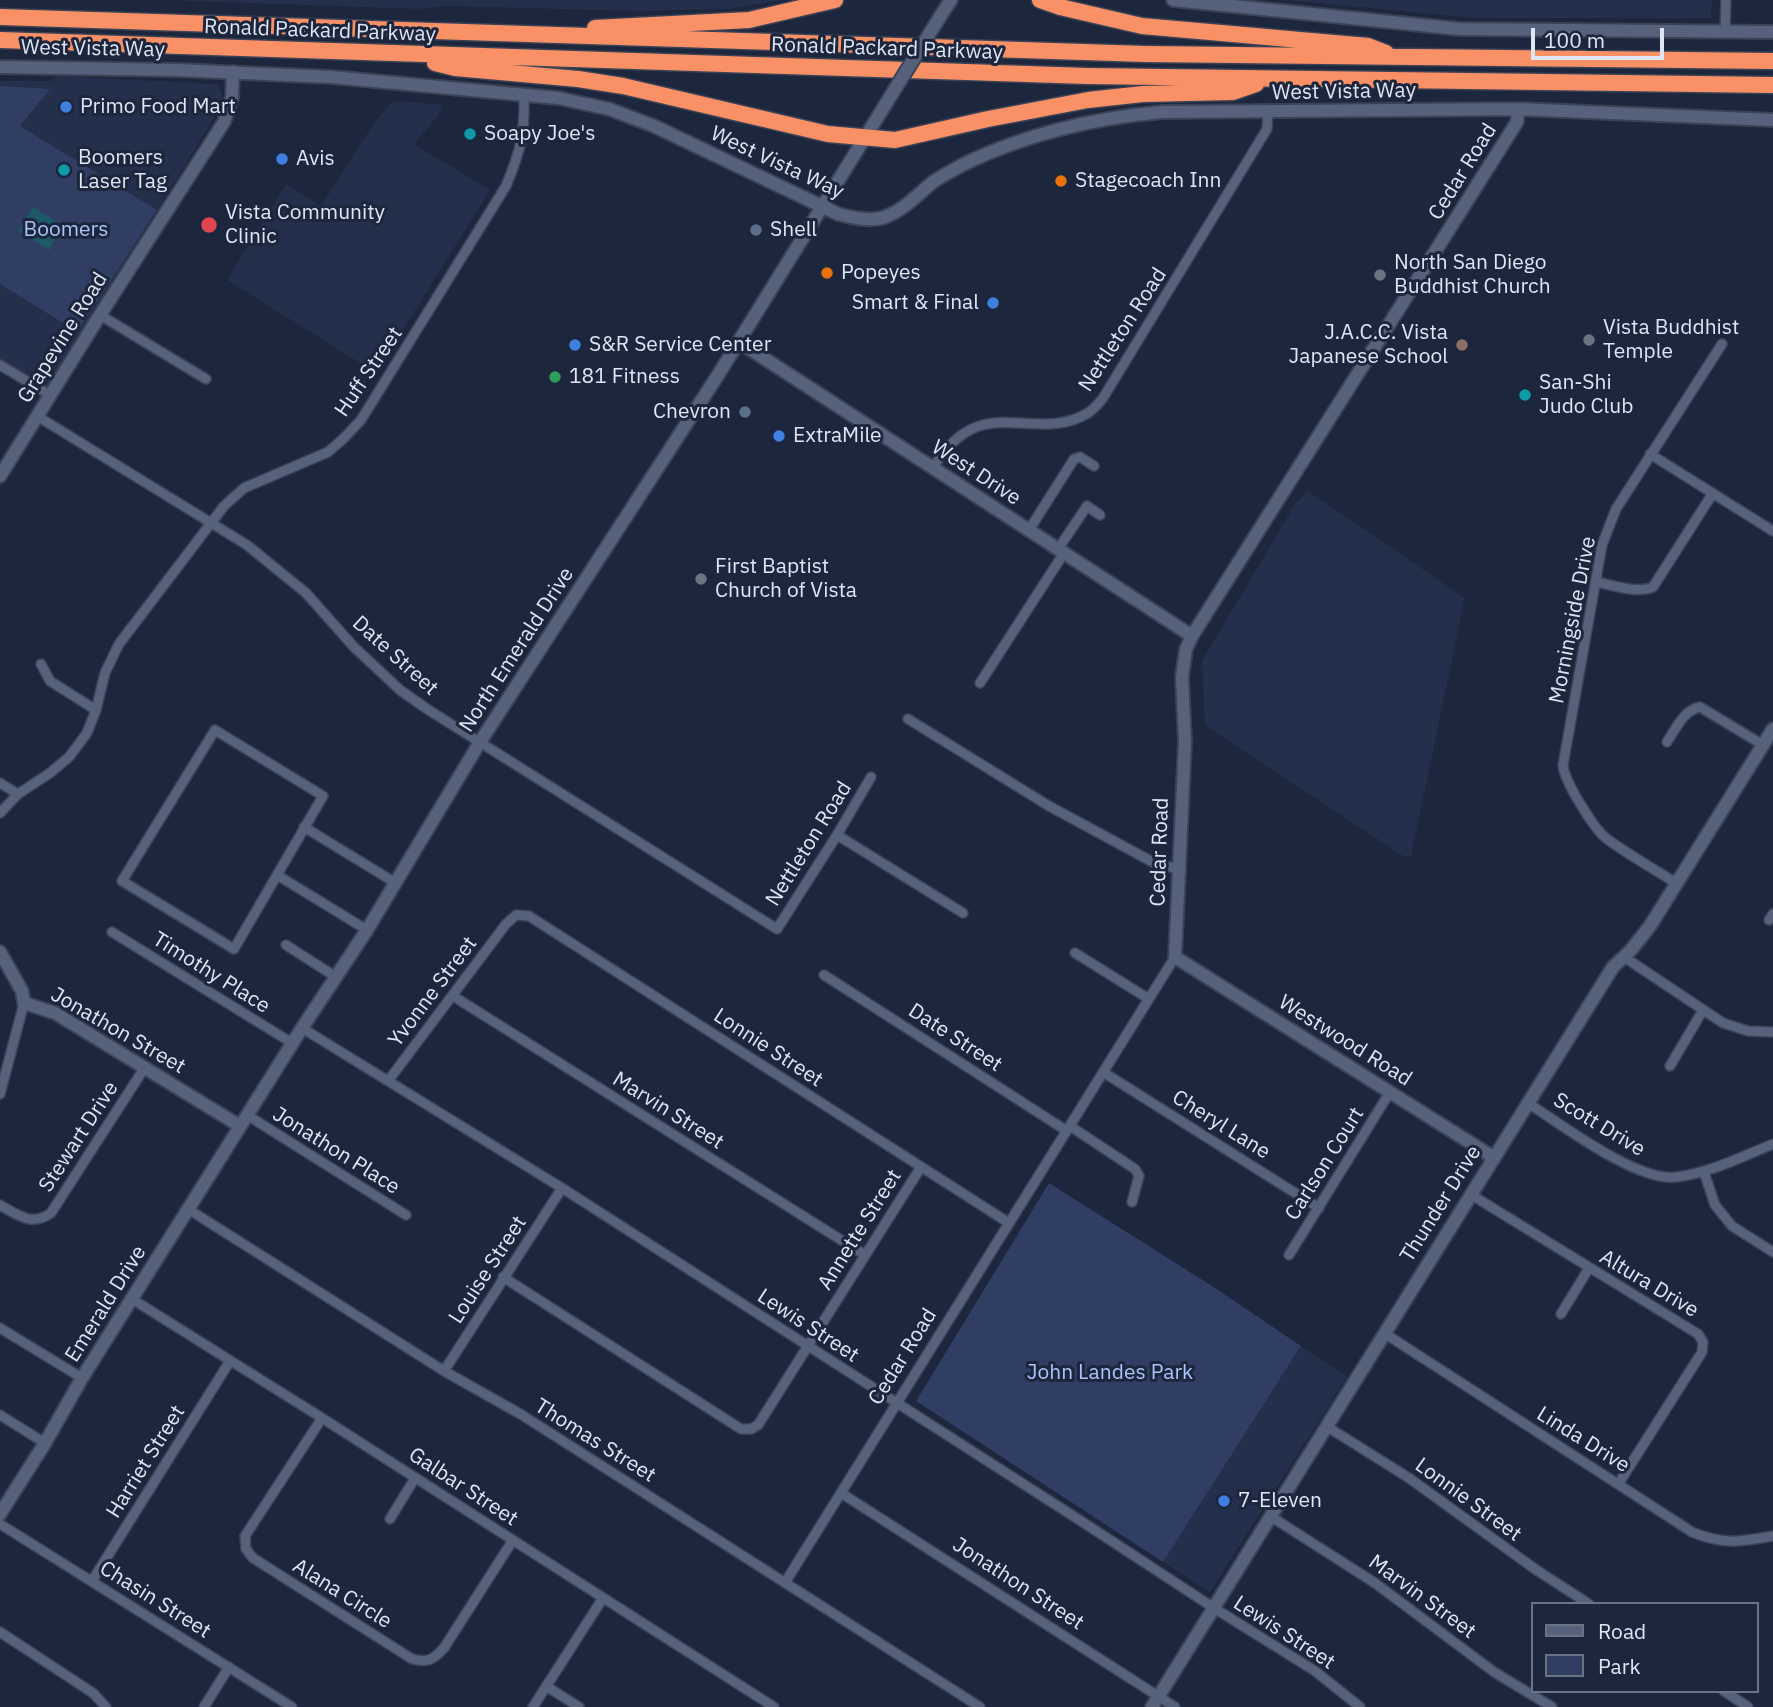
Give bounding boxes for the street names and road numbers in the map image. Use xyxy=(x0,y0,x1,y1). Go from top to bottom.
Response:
street label: Ronald Packard Parkway xyxy=(204,14,436,48)
street label: Ronald Packard Parkway xyxy=(771,32,1003,66)
street label: West Vista Way xyxy=(21,35,165,63)
street label: West Vista Way xyxy=(1272,78,1416,106)
street label: Cedar Road xyxy=(1423,119,1503,225)
street label: West Vista Way xyxy=(706,121,848,205)
street label: Nettleton Road xyxy=(1074,263,1172,397)
street label: Grapevine Road xyxy=(13,268,113,408)
street label: Huff Street xyxy=(330,322,408,422)
street label: West Drive xyxy=(927,435,1025,511)
street label: Morningside Drive xyxy=(1544,534,1602,706)
street label: North Emerald Drive xyxy=(454,563,580,737)
street label: Date Street xyxy=(347,611,443,701)
street label: Nettleton Road xyxy=(761,777,857,911)
street label: Cedar Road xyxy=(1146,797,1174,907)
street label: Timothy Place xyxy=(148,927,274,1019)
street label: Yvonne Street xyxy=(383,932,483,1052)
street label: Jonathon Street xyxy=(46,982,190,1080)
street label: Westwood Road xyxy=(1274,990,1416,1092)
street label: Date Street xyxy=(903,998,1007,1078)
street label: Lonnie Street xyxy=(709,1003,827,1093)
street label: Marvin Street xyxy=(608,1067,728,1155)
street label: Stewart Drive xyxy=(34,1077,124,1197)
street label: Cheryl Lane xyxy=(1167,1085,1275,1165)
street label: Scott Drive xyxy=(1549,1088,1649,1162)
street label: Jonathon Place xyxy=(268,1102,404,1200)
street label: Carlson Court xyxy=(1280,1103,1370,1225)
street label: Thunder Drive xyxy=(1395,1141,1487,1267)
street label: Annette Street xyxy=(813,1165,907,1295)
street label: Louise Street xyxy=(444,1211,532,1329)
street label: Emerald Drive xyxy=(60,1241,152,1367)
street label: Altura Drive xyxy=(1595,1245,1703,1323)
street label: Lewis Street xyxy=(753,1284,863,1368)
street label: Cedar Road xyxy=(863,1304,943,1410)
street label: Thomas Street xyxy=(530,1394,660,1488)
street label: Harriet Street xyxy=(101,1401,191,1523)
street label: Linda Drive xyxy=(1532,1402,1634,1478)
street label: Galbar Street xyxy=(404,1442,522,1532)
street label: Lonnie Street xyxy=(1410,1453,1526,1547)
street label: Jonathon Street xyxy=(948,1532,1088,1636)
street label: Marvin Street xyxy=(1364,1550,1480,1644)
street label: Alana Circle xyxy=(288,1554,396,1634)
street label: Chasin Street xyxy=(95,1556,215,1644)
street label: Lewis Street xyxy=(1229,1591,1339,1675)

